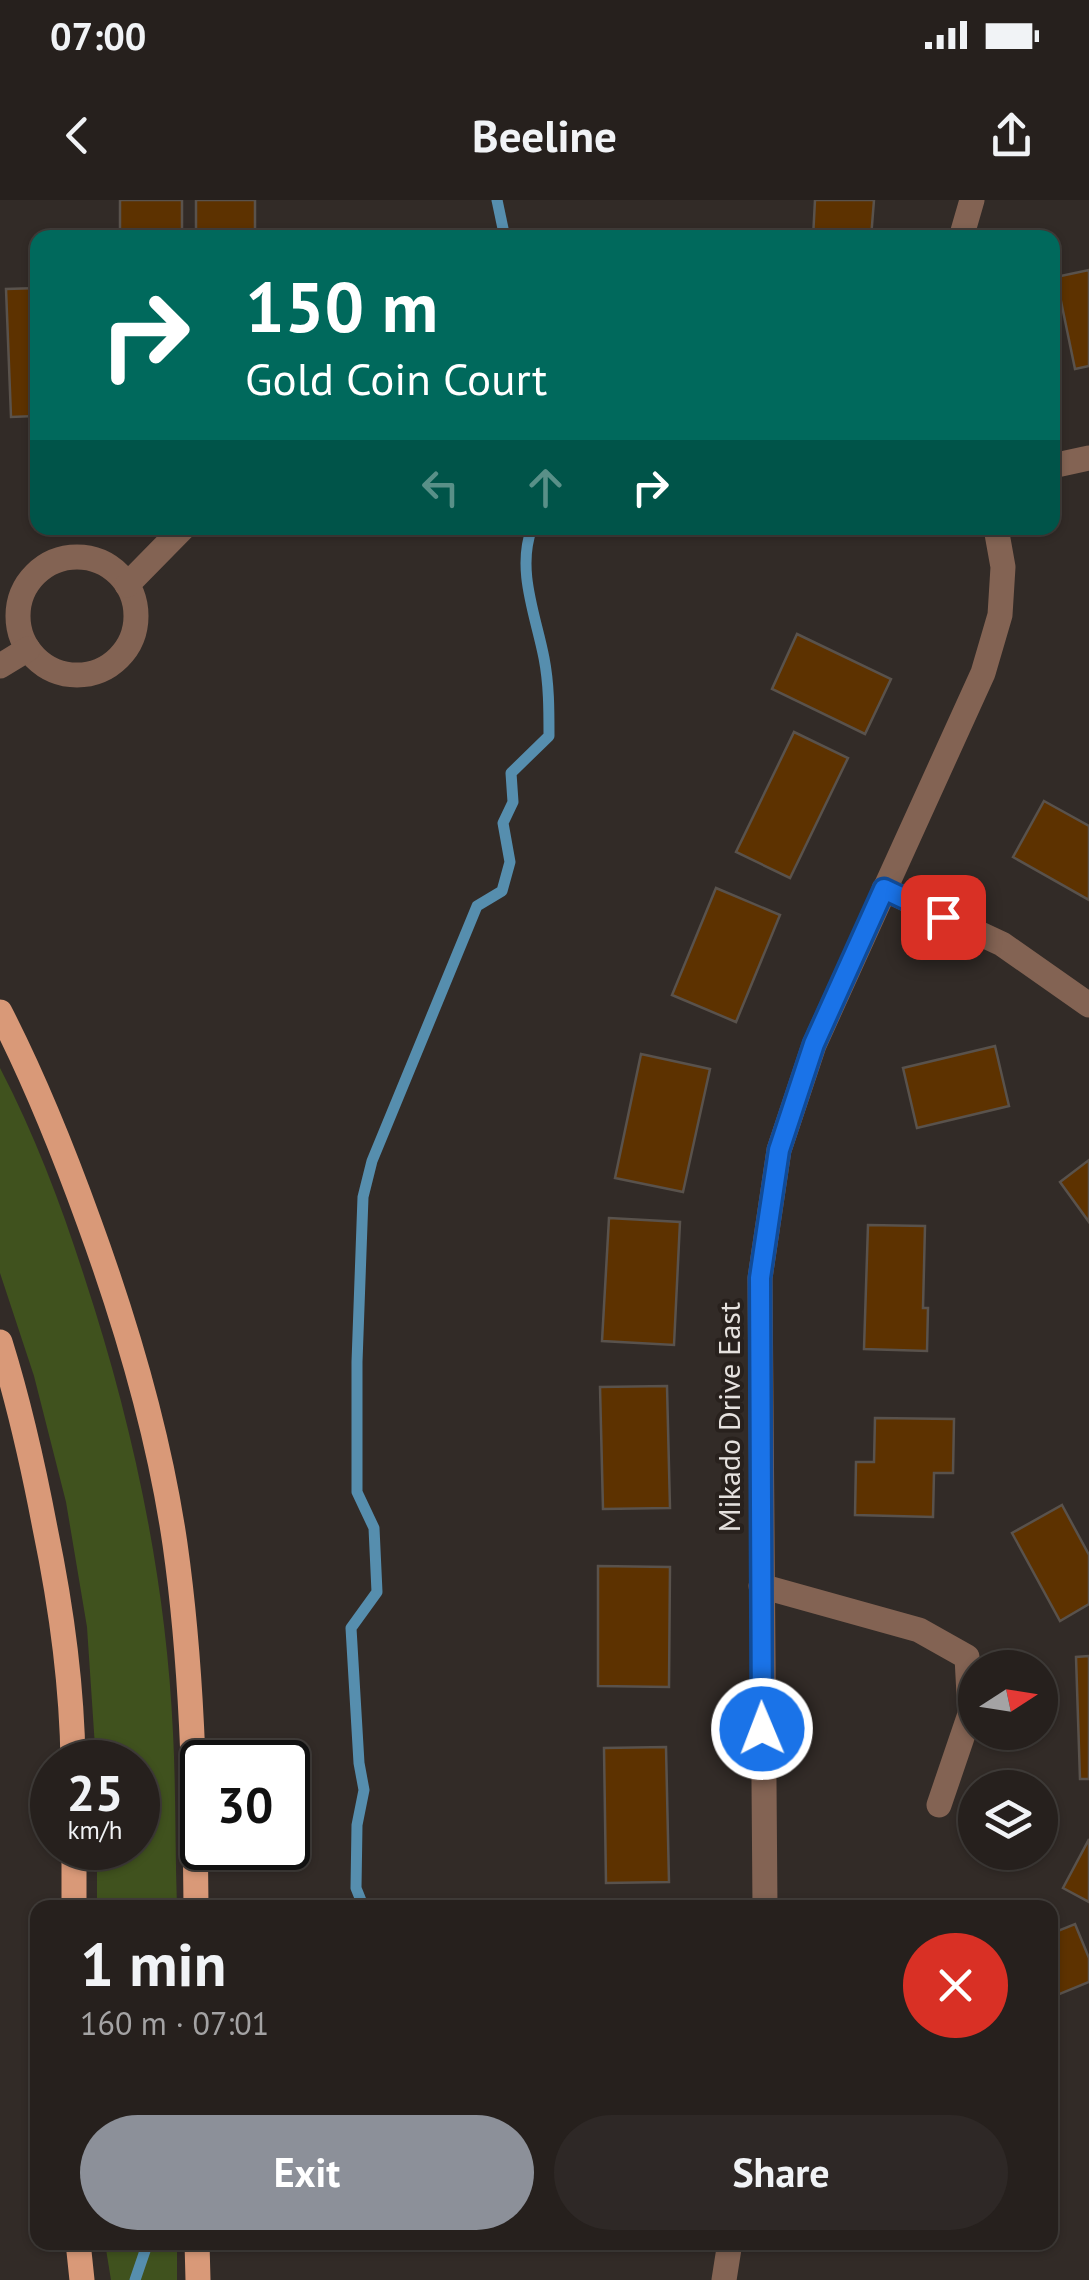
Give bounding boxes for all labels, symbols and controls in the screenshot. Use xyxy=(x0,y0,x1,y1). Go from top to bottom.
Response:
text: 07:00 xyxy=(50,11,146,60)
text: Beeline xyxy=(472,106,617,164)
icon: back xyxy=(50,108,105,163)
icon: share xyxy=(984,108,1039,163)
text: 150 m xyxy=(245,261,438,351)
icon: right xyxy=(80,270,210,400)
text: Gold Coin Court xyxy=(245,349,547,407)
icon: left xyxy=(413,460,468,515)
icon: ahead xyxy=(518,460,573,515)
icon: right xyxy=(623,460,678,515)
pin xyxy=(901,875,986,960)
icon: arrive xyxy=(916,890,971,945)
street label: Mikado Drive East xyxy=(709,1302,748,1532)
north arrow xyxy=(958,1650,1058,1750)
map controls xyxy=(958,1650,1058,1870)
position arrow xyxy=(710,1677,814,1781)
speed limit sign: 30 xyxy=(180,1740,310,1870)
text: 25 xyxy=(67,1760,123,1825)
button: layers xyxy=(958,1770,1058,1870)
text: km/h xyxy=(68,1814,122,1846)
text: 1 min xyxy=(80,1925,226,2003)
button: close xyxy=(903,1933,1008,2038)
text: 160 m · 07:01 xyxy=(80,2002,269,2044)
button: Exit xyxy=(80,2115,534,2230)
button: Share xyxy=(554,2115,1008,2230)

